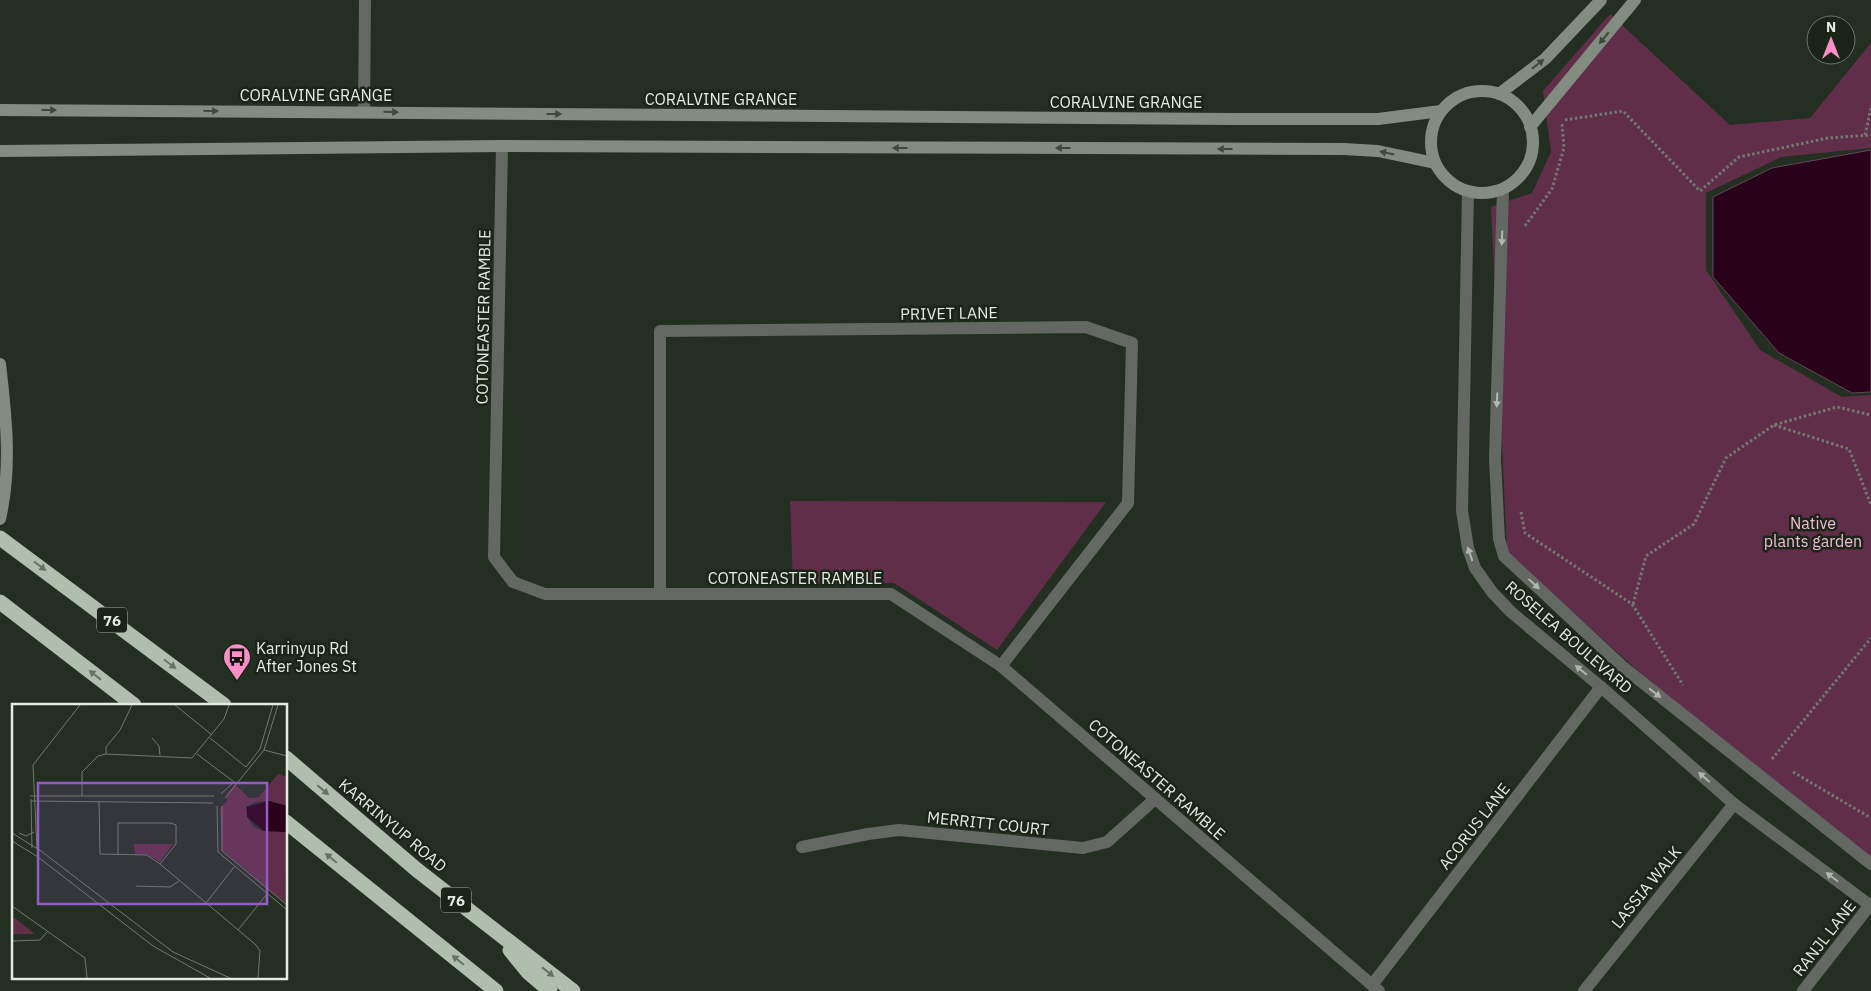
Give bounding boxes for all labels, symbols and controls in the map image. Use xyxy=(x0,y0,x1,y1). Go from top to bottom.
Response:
north arrow xyxy=(1806,15,1856,65)
text: N xyxy=(1826,18,1836,36)
one-way arrow xyxy=(1598,31,1610,43)
one-way arrow xyxy=(1531,59,1544,70)
street label: CORALVINE GRANGE xyxy=(240,85,392,105)
street label: CORALVINE GRANGE xyxy=(645,89,797,109)
street label: CORALVINE GRANGE xyxy=(1050,92,1202,112)
one-way arrow xyxy=(41,106,57,114)
one-way arrow xyxy=(203,107,219,115)
one-way arrow xyxy=(383,108,399,116)
one-way arrow xyxy=(546,110,562,118)
one-way arrow xyxy=(892,144,908,152)
one-way arrow xyxy=(1054,144,1070,152)
one-way arrow xyxy=(1217,145,1233,153)
one-way arrow xyxy=(1380,149,1395,157)
street label: COTONEASTER RAMBLE xyxy=(471,230,495,404)
one-way arrow xyxy=(1497,230,1505,246)
street label: PRIVET LANE xyxy=(900,302,998,324)
one-way arrow xyxy=(1493,393,1501,409)
park label: Native plants garden xyxy=(1764,513,1862,551)
one-way arrow xyxy=(1466,547,1473,562)
one-way arrow xyxy=(33,561,47,571)
street label: COTONEASTER RAMBLE xyxy=(708,568,882,588)
street label: ROSELEA BOULEVARD xyxy=(1501,576,1637,698)
one-way arrow xyxy=(1527,578,1539,590)
road number: 76 xyxy=(97,608,127,632)
place label: Karrinyup Rd After Jones St xyxy=(256,638,357,676)
bus stop icon: Karrinyup Rd After Jones St xyxy=(222,642,252,681)
one-way arrow xyxy=(163,658,176,669)
one-way arrow xyxy=(1575,665,1588,676)
one-way arrow xyxy=(88,670,102,680)
one-way arrow xyxy=(1648,687,1661,698)
inset map xyxy=(12,704,288,978)
street label: COTONEASTER RAMBLE xyxy=(1085,714,1229,844)
one-way arrow xyxy=(1698,771,1710,783)
street label: KARRINYUP ROAD xyxy=(335,774,451,876)
street label: ACORUS LANE xyxy=(1434,779,1514,873)
one-way arrow xyxy=(317,784,330,795)
street label: MERRITT COURT xyxy=(926,807,1050,839)
street label: LASSIA WALK xyxy=(1607,842,1685,932)
one-way arrow xyxy=(325,853,338,864)
one-way arrow xyxy=(1826,871,1839,882)
road number: 76 xyxy=(441,888,471,912)
street label: RANJL LANE xyxy=(1788,896,1860,980)
one-way arrow xyxy=(452,955,465,966)
one-way arrow xyxy=(541,966,554,977)

